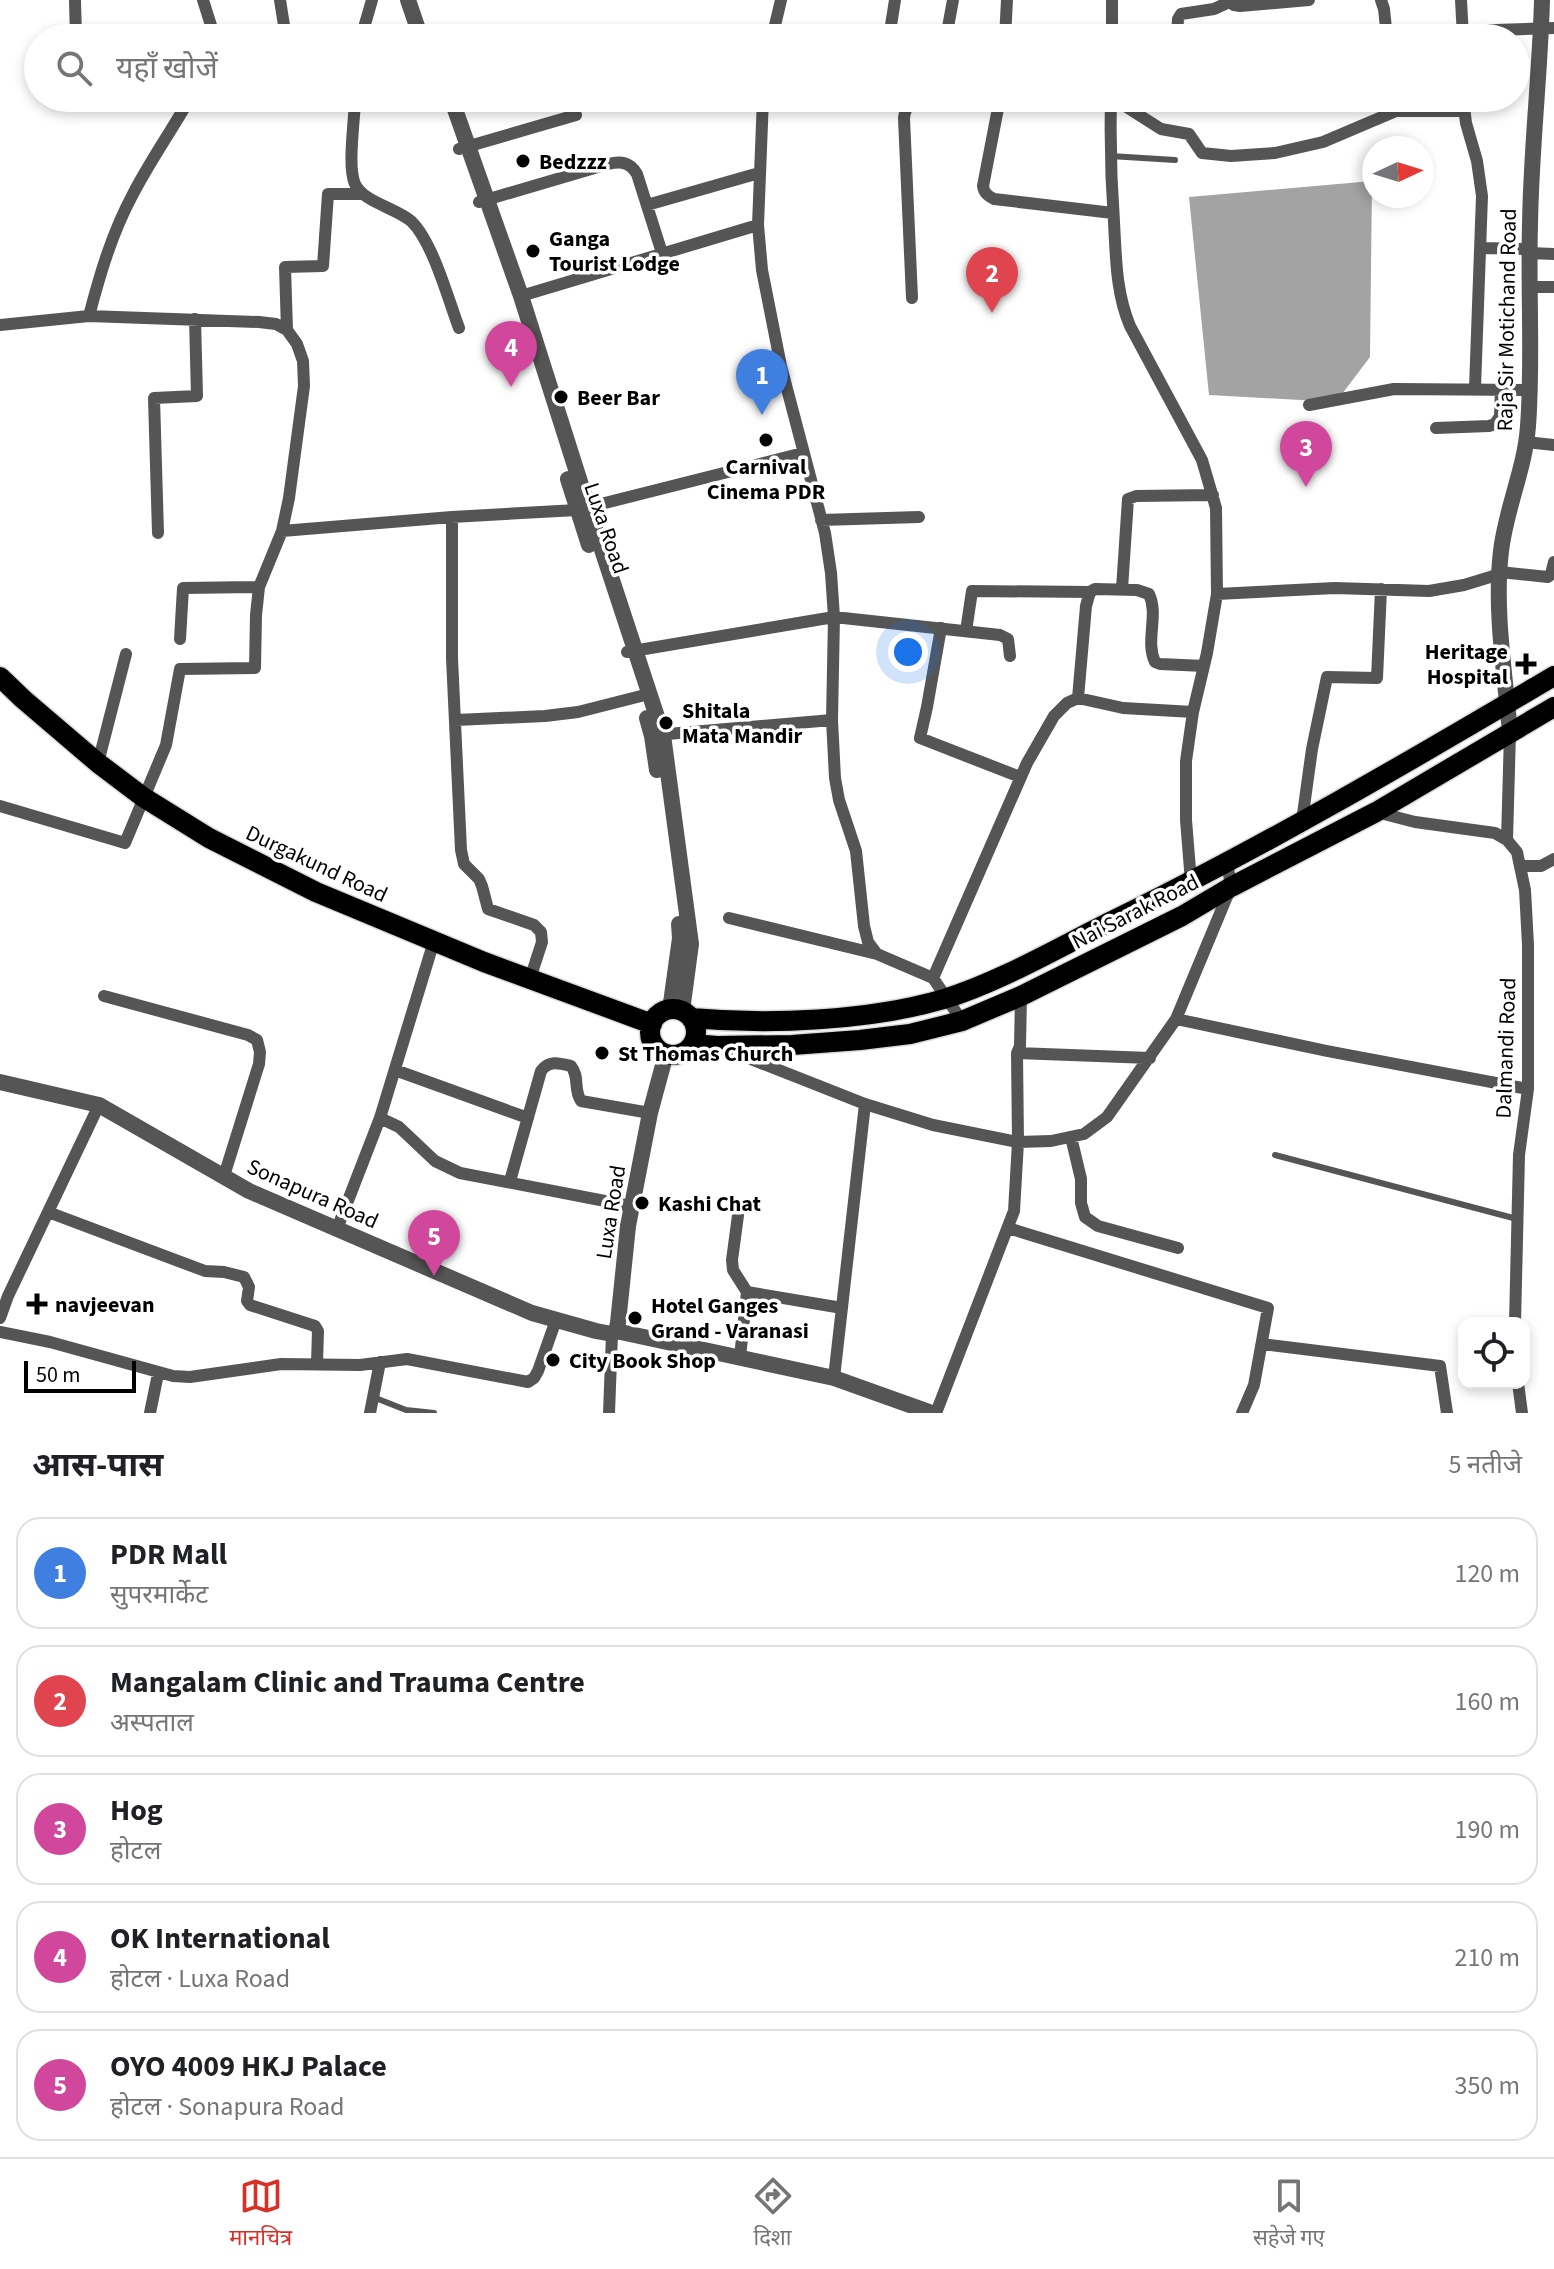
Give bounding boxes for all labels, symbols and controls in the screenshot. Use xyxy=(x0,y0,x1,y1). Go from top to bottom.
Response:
search box xyxy=(24,24,1530,112)
icon: search xyxy=(52,46,96,90)
text: यहाँ खोजें xyxy=(116,47,218,90)
north arrow xyxy=(1362,136,1434,208)
place label: Bedzzz xyxy=(539,146,607,178)
marker: Bedzzz xyxy=(514,152,532,170)
street label: Raja Sir Motichand Road xyxy=(1489,208,1525,432)
place label: Ganga Tourist Lodge xyxy=(549,223,680,280)
marker: Ganga Tourist Lodge xyxy=(524,242,542,260)
pin: 2 xyxy=(966,247,1018,313)
pin: 4 xyxy=(485,321,537,387)
pin: 1 xyxy=(736,349,788,415)
place label: Beer Bar xyxy=(577,382,660,414)
marker: Beer Bar xyxy=(552,388,570,406)
pin: 3 xyxy=(1280,421,1332,487)
marker: Carnival Cinema PDR xyxy=(757,431,775,449)
place label: Carnival Cinema PDR xyxy=(707,451,826,508)
street label: Luxa Road xyxy=(576,478,637,578)
your location xyxy=(888,632,928,672)
place label: Heritage Hospital xyxy=(1425,636,1509,693)
marker: Heritage Hospital xyxy=(1515,653,1537,675)
place label: Shitala Mata Mandir xyxy=(682,695,803,752)
marker: Shitala Mata Mandir xyxy=(657,714,675,732)
street label: Durgakund Road xyxy=(240,817,393,911)
street label: Nai Sarak Road xyxy=(1066,866,1205,958)
street label: Dalmandi Road xyxy=(1488,977,1524,1119)
place label: St Thomas Church xyxy=(618,1038,793,1070)
marker: St Thomas Church xyxy=(593,1044,611,1062)
street label: Sonapura Road xyxy=(242,1151,383,1237)
street label: Luxa Road xyxy=(588,1163,634,1261)
place label: Kashi Chat xyxy=(658,1188,761,1220)
marker: Kashi Chat xyxy=(633,1194,651,1212)
pin: 5 xyxy=(408,1210,460,1276)
place label: navjeevan xyxy=(55,1289,155,1321)
place label: Hotel Ganges Grand - Varanasi xyxy=(651,1290,809,1347)
marker: navjeevan xyxy=(26,1293,48,1315)
marker: Hotel Ganges Grand - Varanasi xyxy=(626,1309,644,1327)
map controls xyxy=(1458,1317,1530,1389)
button: locate xyxy=(1458,1317,1530,1389)
place label: City Book Shop xyxy=(569,1345,716,1377)
marker: City Book Shop xyxy=(544,1351,562,1369)
scale bar xyxy=(24,1357,136,1393)
text: 50 m xyxy=(36,1359,81,1391)
text: आस-पास xyxy=(32,1441,163,1490)
text: 5 नतीजे xyxy=(1449,1446,1522,1483)
text: PDR Mall xyxy=(110,1533,227,1576)
text: 1 xyxy=(53,1555,67,1592)
text: 120 m xyxy=(1454,1555,1520,1592)
text: सुपरमार्केट xyxy=(110,1576,208,1613)
text: Mangalam Clinic and Trauma Centre xyxy=(110,1661,585,1704)
text: 2 xyxy=(53,1683,67,1720)
text: 160 m xyxy=(1454,1683,1520,1720)
text: अस्पताल xyxy=(110,1704,194,1741)
text: Hog xyxy=(110,1789,163,1832)
text: 3 xyxy=(53,1811,67,1848)
text: 190 m xyxy=(1454,1811,1520,1848)
text: होटल xyxy=(110,1832,161,1869)
text: OK International xyxy=(110,1917,330,1960)
text: 4 xyxy=(53,1939,67,1976)
text: 210 m xyxy=(1454,1939,1520,1976)
text: होटल · Luxa Road xyxy=(110,1960,290,1997)
text: OYO 4009 HKJ Palace xyxy=(110,2045,387,2088)
text: 5 xyxy=(53,2067,67,2104)
text: 350 m xyxy=(1454,2067,1520,2104)
text: होटल · Sonapura Road xyxy=(110,2088,345,2125)
tab: मानचित्र xyxy=(229,2174,292,2254)
tab: दिशा xyxy=(751,2174,795,2254)
tab: सहेजे गए xyxy=(1253,2174,1325,2254)

